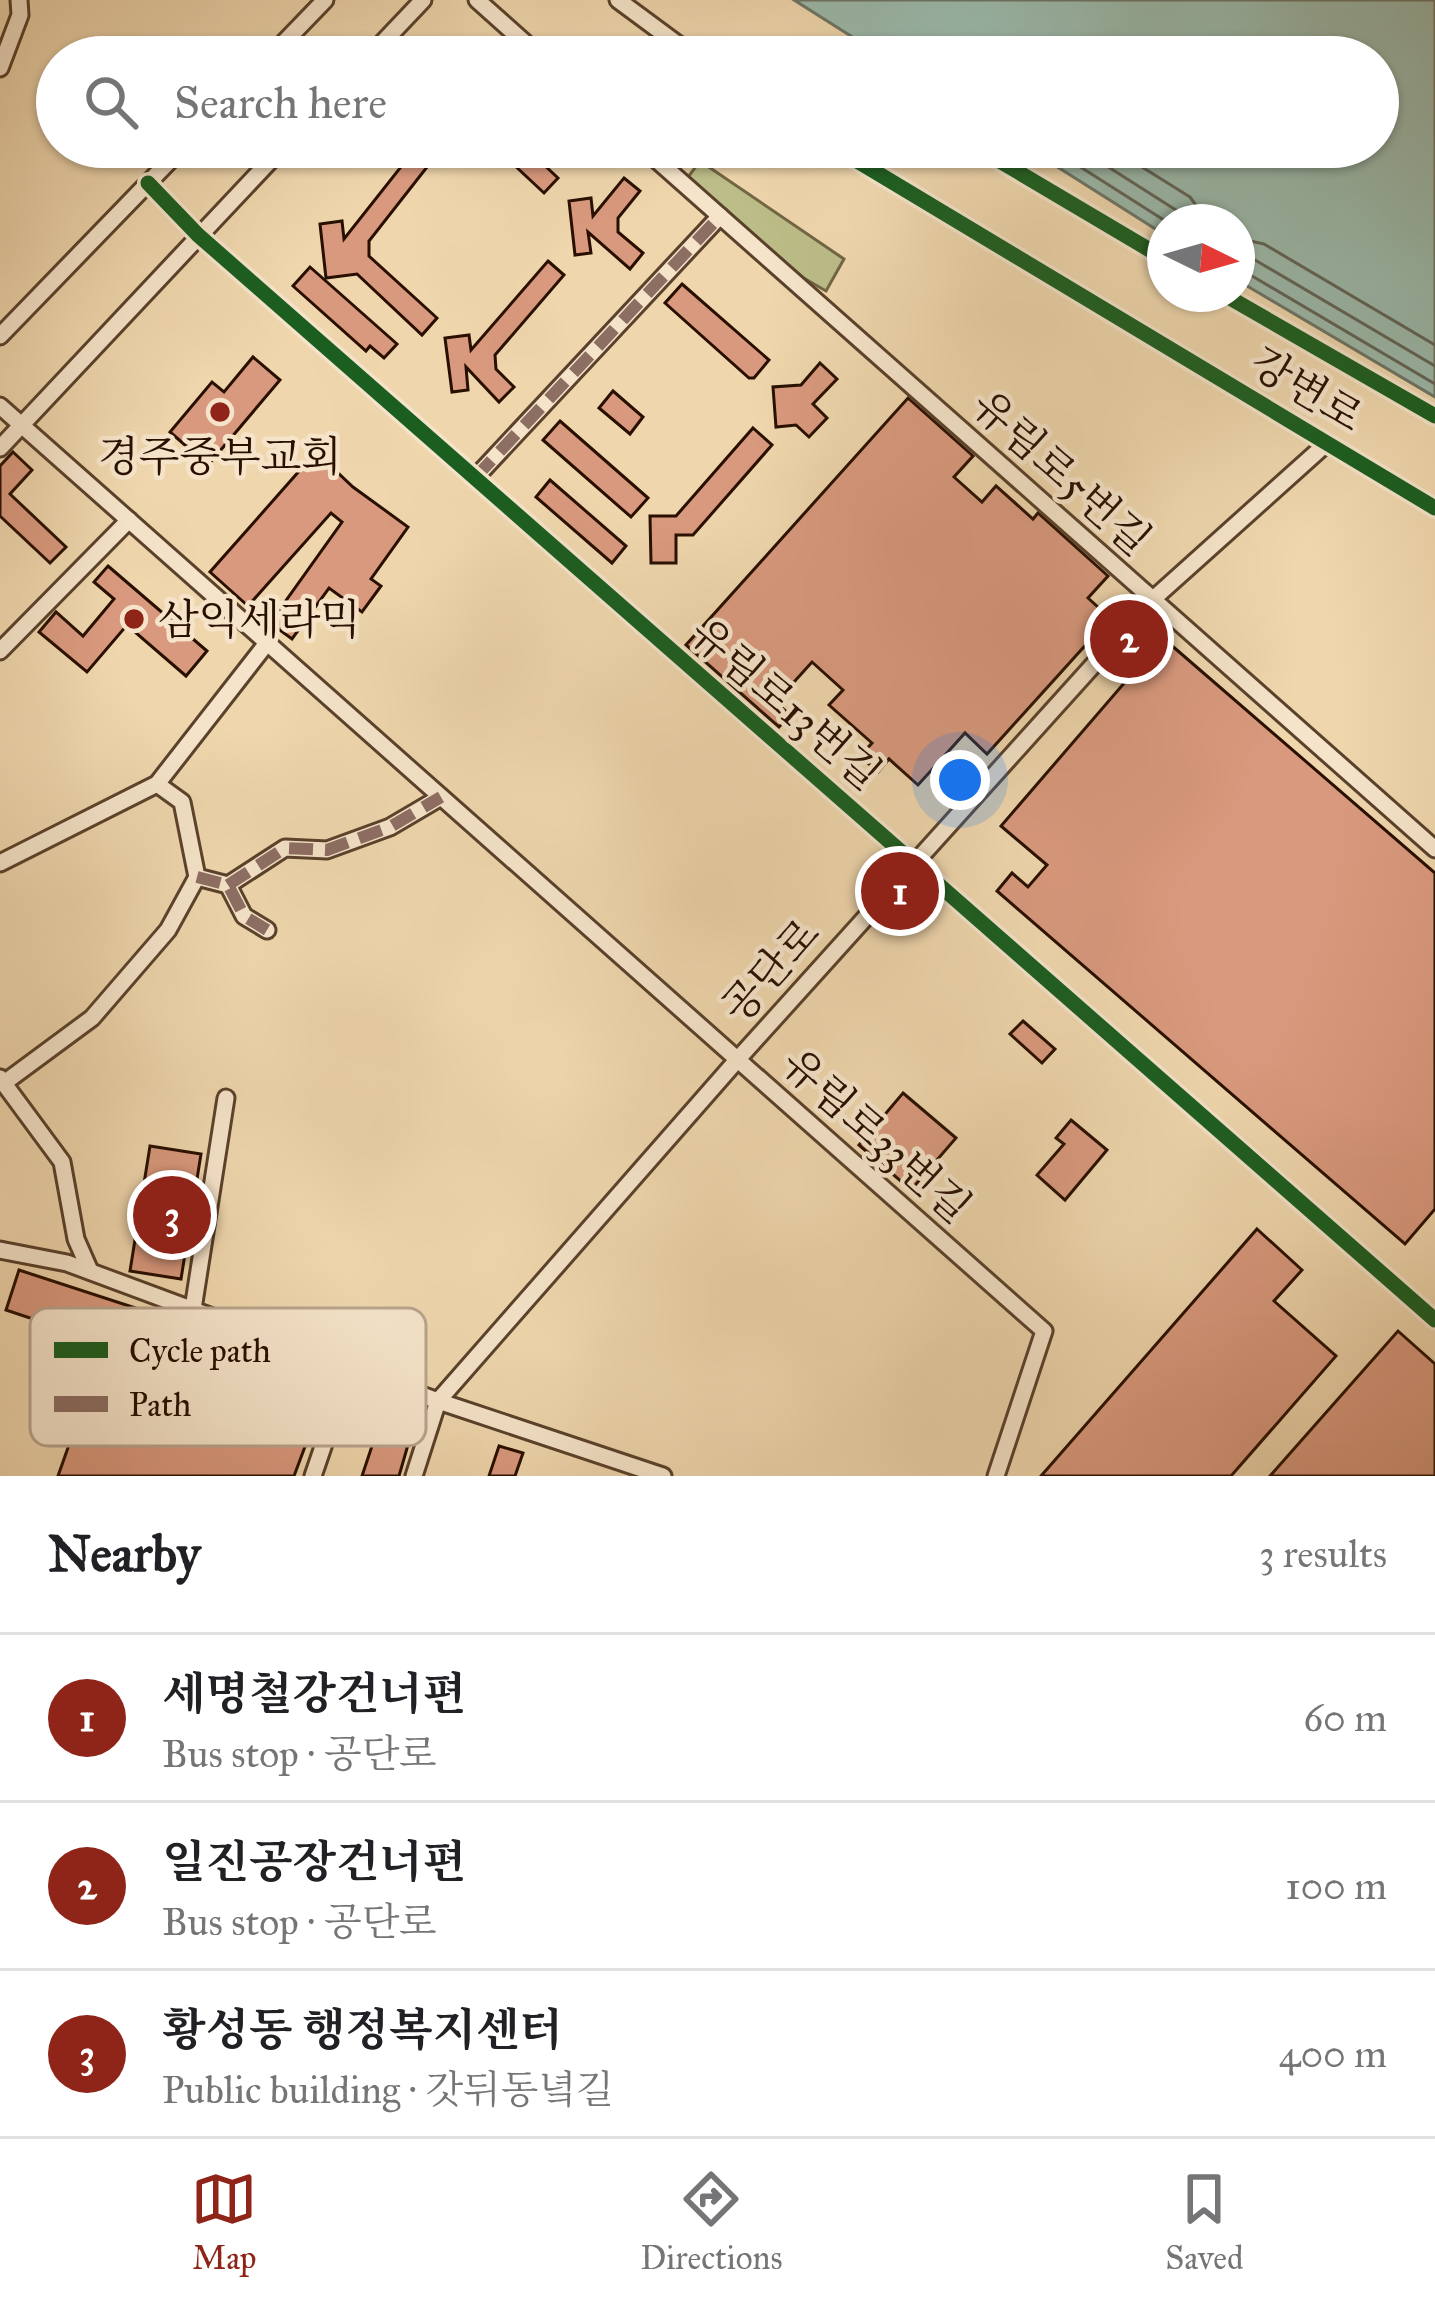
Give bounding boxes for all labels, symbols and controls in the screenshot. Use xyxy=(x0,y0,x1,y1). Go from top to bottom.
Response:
search box xyxy=(36,36,1399,168)
icon: search xyxy=(78,69,144,135)
text: Search here xyxy=(174,75,387,130)
north arrow xyxy=(1147,204,1255,312)
street label: 강변로 xyxy=(1241,336,1372,443)
street label: 유림로5번길 xyxy=(961,379,1161,566)
marker: 경주중부교회 xyxy=(207,399,233,425)
place label: 경주중부교회 xyxy=(98,431,342,483)
place label: 삼익세라믹 xyxy=(158,594,361,646)
pin: 2 xyxy=(1090,594,1168,684)
marker: 삼익세라믹 xyxy=(121,606,147,632)
street label: 유림로13번길 xyxy=(679,607,892,801)
your location xyxy=(930,750,990,810)
pin: 1 xyxy=(861,846,939,936)
street label: 공단로 xyxy=(711,908,831,1033)
street label: 유림로33번길 xyxy=(771,1037,982,1234)
pin: 3 xyxy=(133,1170,211,1260)
legend xyxy=(30,1308,426,1446)
text: Cycle path xyxy=(129,1331,271,1371)
text: Path xyxy=(129,1385,191,1425)
text: Nearby xyxy=(48,1523,200,1585)
text: 3 results xyxy=(1259,1530,1387,1578)
text: 세명철강건너편 xyxy=(162,1666,466,1721)
text: 1 xyxy=(79,1694,95,1742)
text: 60 m xyxy=(1303,1694,1387,1742)
text: Bus stop · 공단로 xyxy=(162,1730,437,1778)
text: 일진공장건너편 xyxy=(162,1834,466,1889)
text: 2 xyxy=(77,1862,97,1910)
text: 100 m xyxy=(1285,1862,1387,1910)
text: Bus stop · 공단로 xyxy=(162,1898,437,1946)
text: 황성동 행정복지센터 xyxy=(162,2002,563,2057)
text: 3 xyxy=(79,2030,95,2078)
text: 400 m xyxy=(1279,2030,1387,2078)
text: Public building · 갓뒤동녘길 xyxy=(162,2066,614,2114)
tab: Map xyxy=(191,2166,257,2278)
tab: Directions xyxy=(640,2166,782,2278)
tab: Saved xyxy=(1165,2166,1244,2278)

